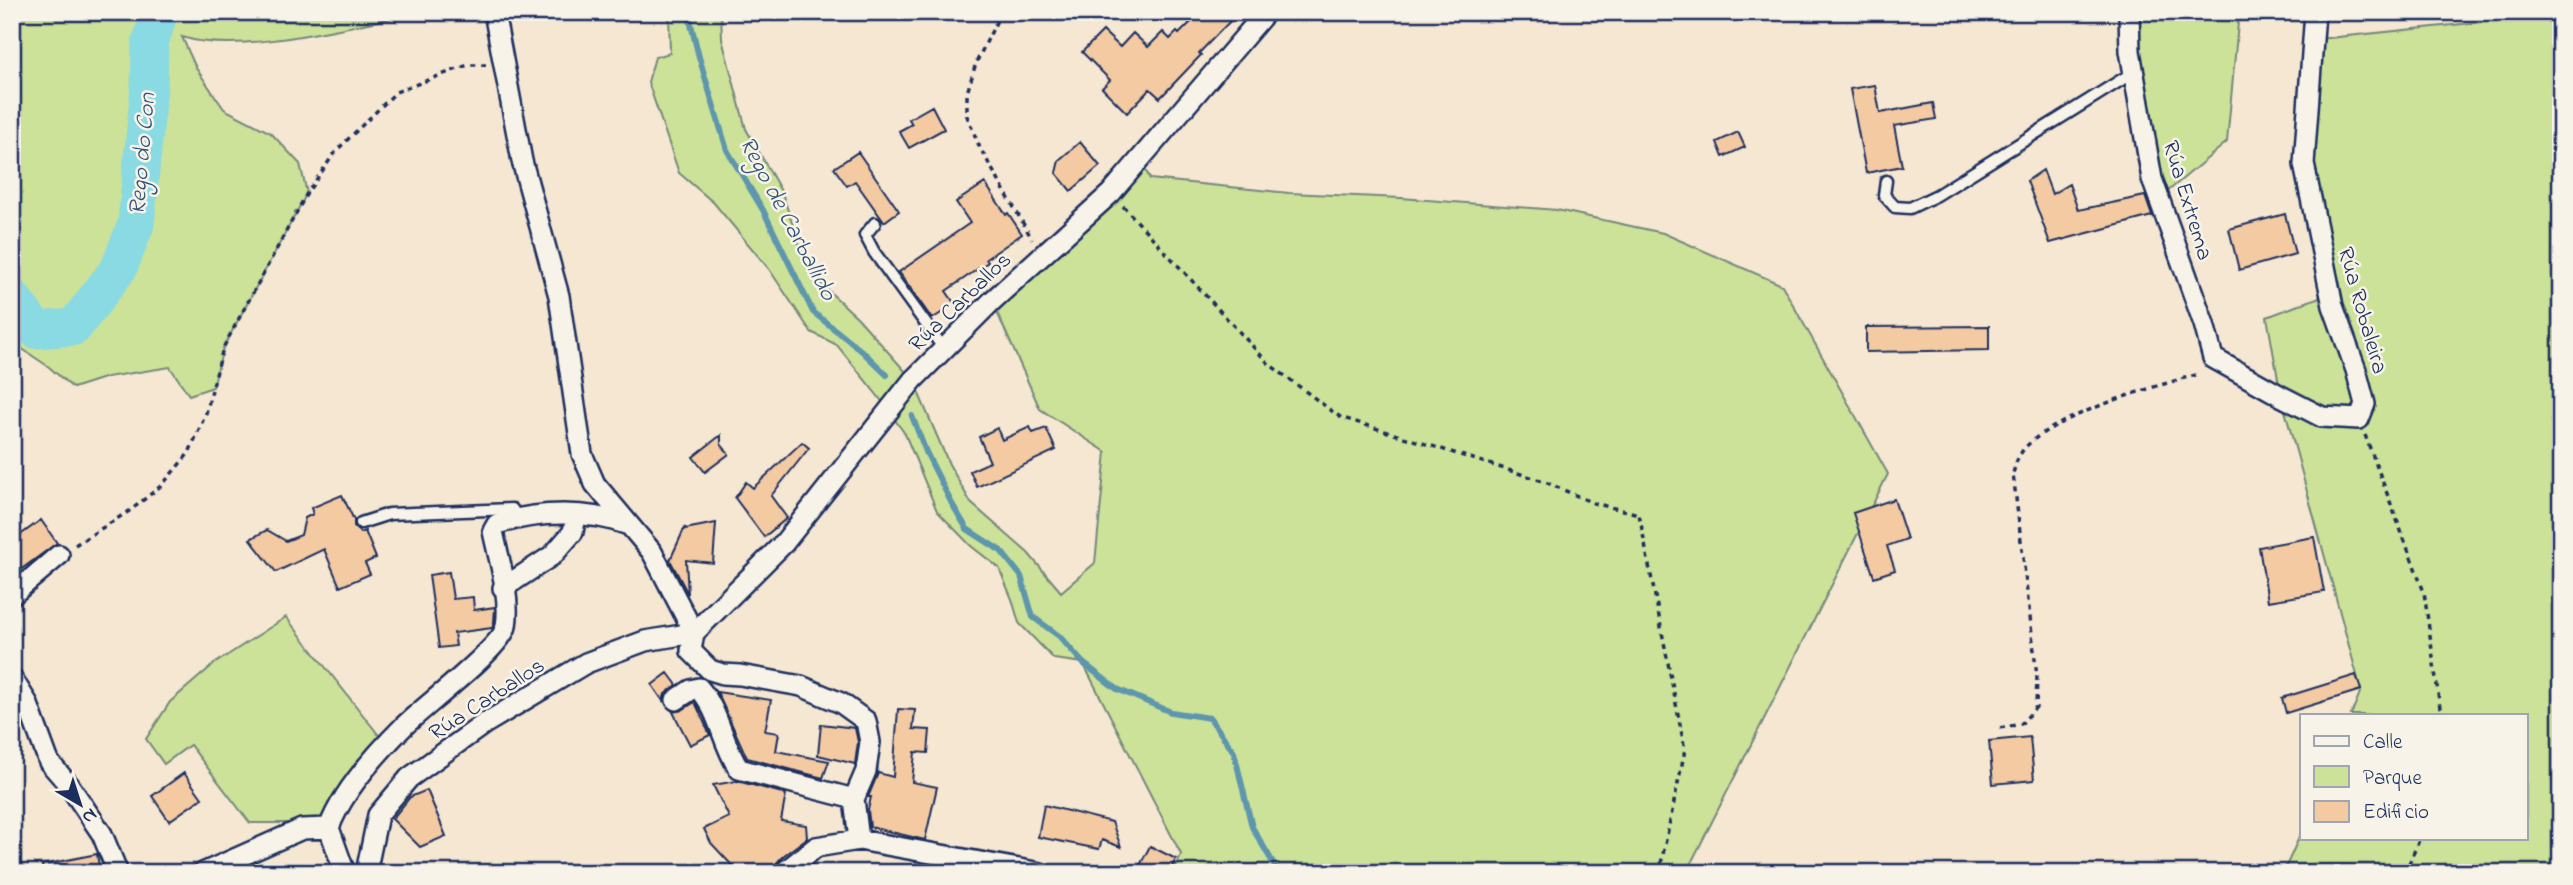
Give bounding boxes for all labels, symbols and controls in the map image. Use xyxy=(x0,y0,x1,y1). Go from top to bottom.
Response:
water label: Rego do Con xyxy=(121,90,166,217)
water label: Rego de Carballido xyxy=(729,131,845,309)
street label: Rúa Extrema xyxy=(2153,137,2220,265)
street label: Rúa Robaleira xyxy=(2328,243,2395,378)
street label: Rúa Carballos xyxy=(902,245,1020,361)
street label: Rúa Carballos xyxy=(423,650,552,750)
legend xyxy=(2300,714,2528,840)
text: Calle xyxy=(2363,728,2403,758)
text: Parque xyxy=(2363,764,2422,794)
north arrow xyxy=(46,770,116,840)
text: Edificio xyxy=(2363,798,2429,828)
text: N xyxy=(76,801,103,830)

